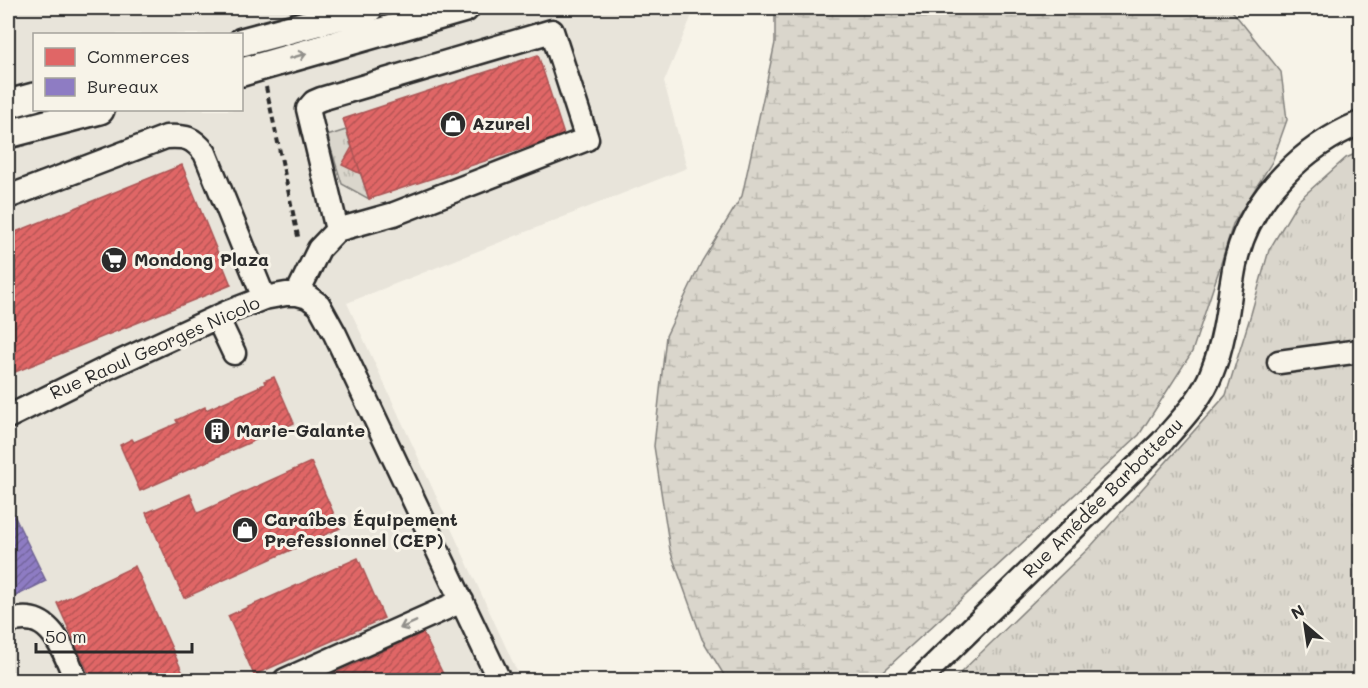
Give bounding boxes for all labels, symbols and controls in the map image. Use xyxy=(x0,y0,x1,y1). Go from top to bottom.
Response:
legend xyxy=(33,33,243,111)
text: Commerces xyxy=(87,44,190,68)
one-way arrow xyxy=(288,50,307,62)
text: Bureaux xyxy=(87,74,158,98)
shop icon: Azurel xyxy=(438,109,468,139)
place label: Azurel xyxy=(472,111,530,135)
supermarket icon: Mondong Plaza xyxy=(99,245,129,275)
place label: Mondong Plaza xyxy=(134,247,269,271)
street label: Rue Raoul Georges Nicolo xyxy=(46,290,264,404)
street label: Rue Amédée Barbotteau xyxy=(1017,412,1188,583)
building icon: Marie-Galante xyxy=(202,416,232,446)
place label: Marie-Galante xyxy=(236,418,366,442)
place label: Caraîbes Équipement Prefessionnel (CEP) xyxy=(264,507,458,552)
shop icon: Caraîbes Équipement Prefessionnel (CEP) xyxy=(230,515,260,545)
north arrow xyxy=(1275,595,1335,655)
text: N xyxy=(1287,599,1308,624)
scale bar xyxy=(36,616,192,654)
one-way arrow xyxy=(400,620,418,631)
text: 50 m xyxy=(45,624,87,648)

